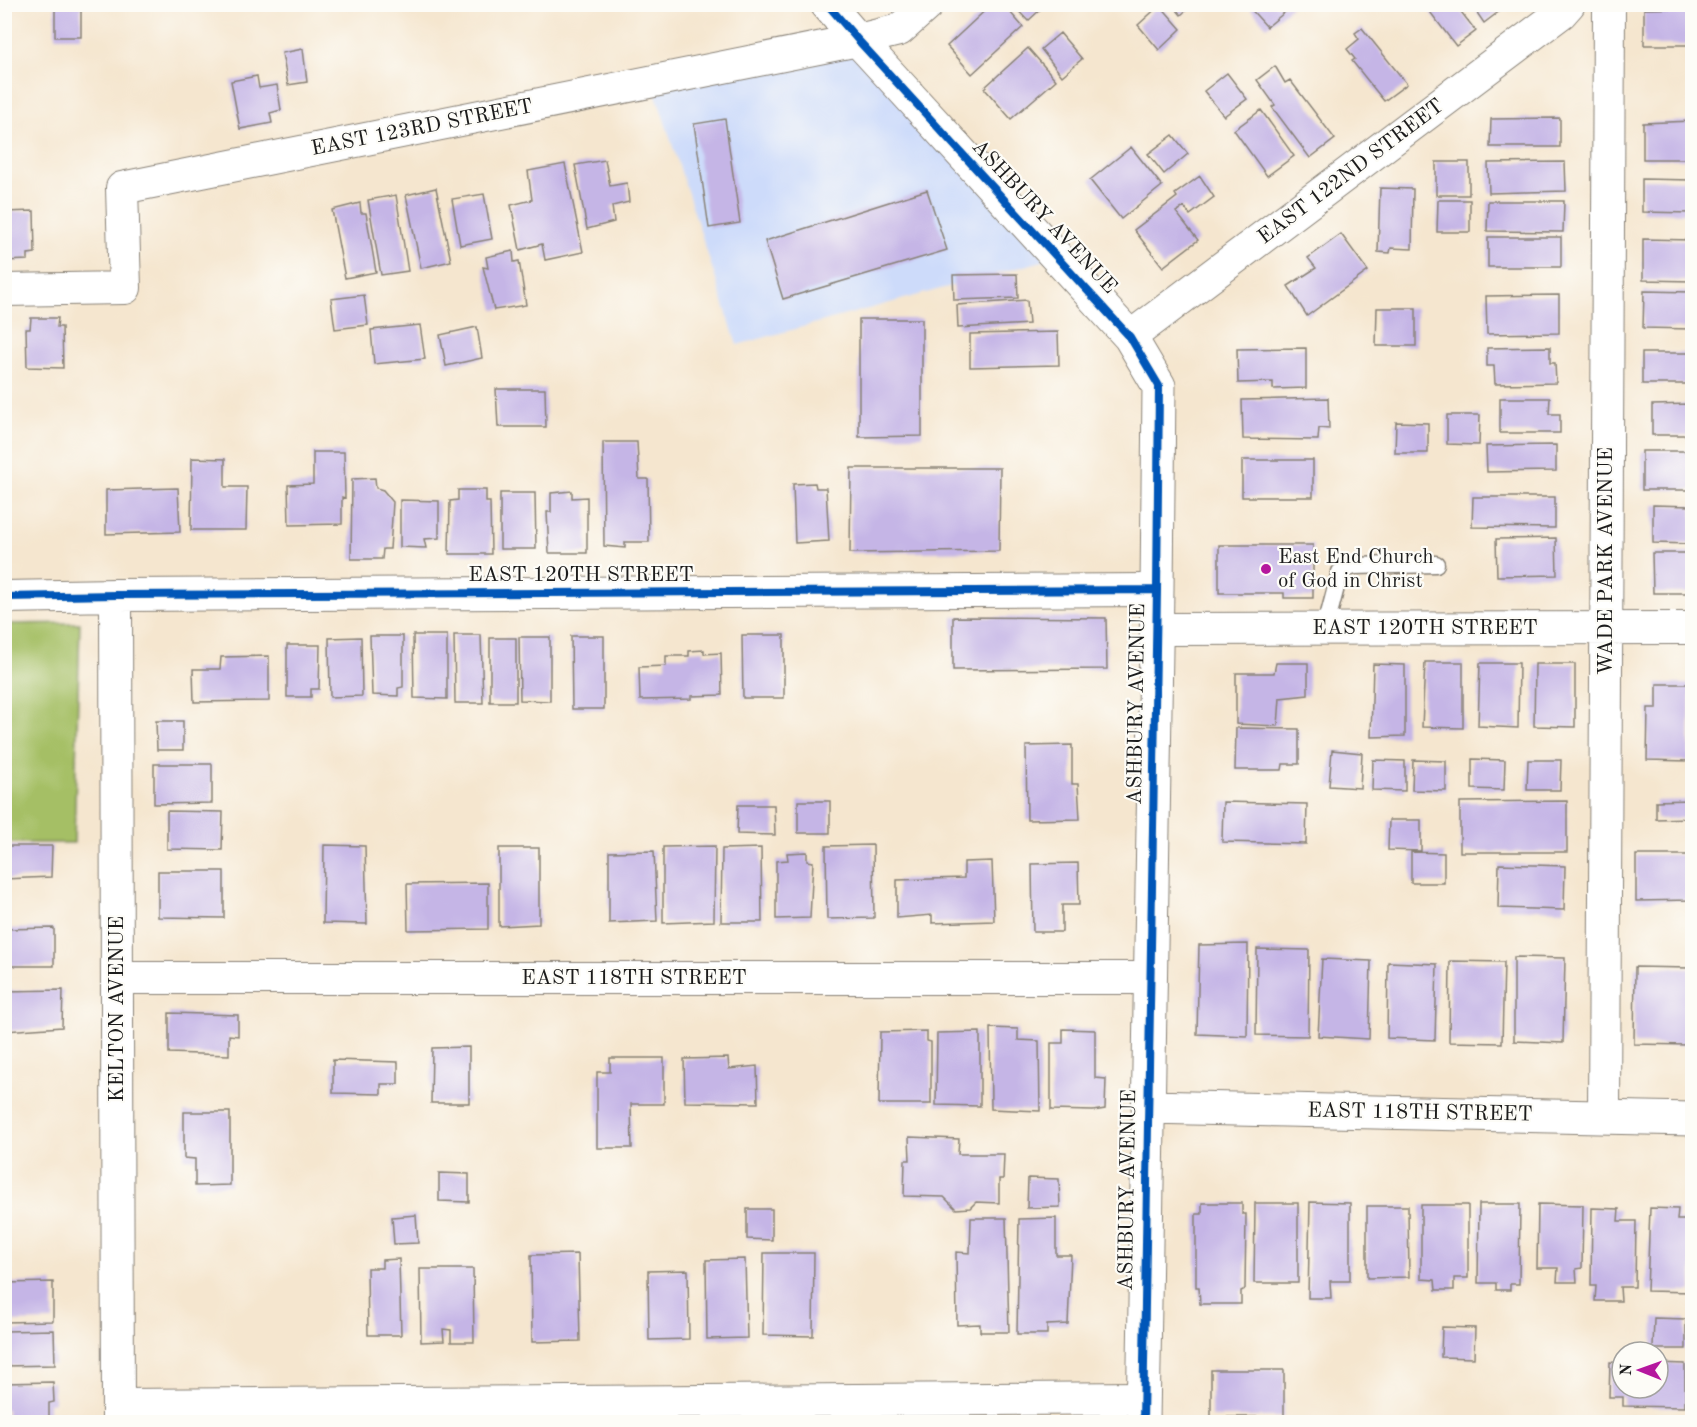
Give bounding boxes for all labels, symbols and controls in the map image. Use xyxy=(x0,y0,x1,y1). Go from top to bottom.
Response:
street label: EAST 122ND STREET xyxy=(1254,95,1448,249)
street label: EAST 123RD STREET xyxy=(309,96,535,160)
street label: ASHBURY AVENUE xyxy=(968,136,1120,298)
street label: WADE PARK AVENUE xyxy=(1596,447,1617,675)
place label: East End Church of God in Christ xyxy=(1278,547,1434,592)
marker: East End Church of God in Christ xyxy=(1259,562,1273,576)
street label: EAST 120TH STREET xyxy=(468,565,694,586)
street label: ASHBURY AVENUE xyxy=(1125,603,1149,805)
street label: EAST 120TH STREET xyxy=(1312,618,1538,639)
street label: KELTON AVENUE xyxy=(107,916,128,1102)
street label: EAST 118TH STREET xyxy=(521,968,747,989)
street label: ASHBURY AVENUE xyxy=(1116,1089,1140,1291)
street label: EAST 118TH STREET xyxy=(1307,1101,1533,1125)
north arrow xyxy=(1610,1340,1670,1400)
text: N xyxy=(1619,1363,1635,1376)

